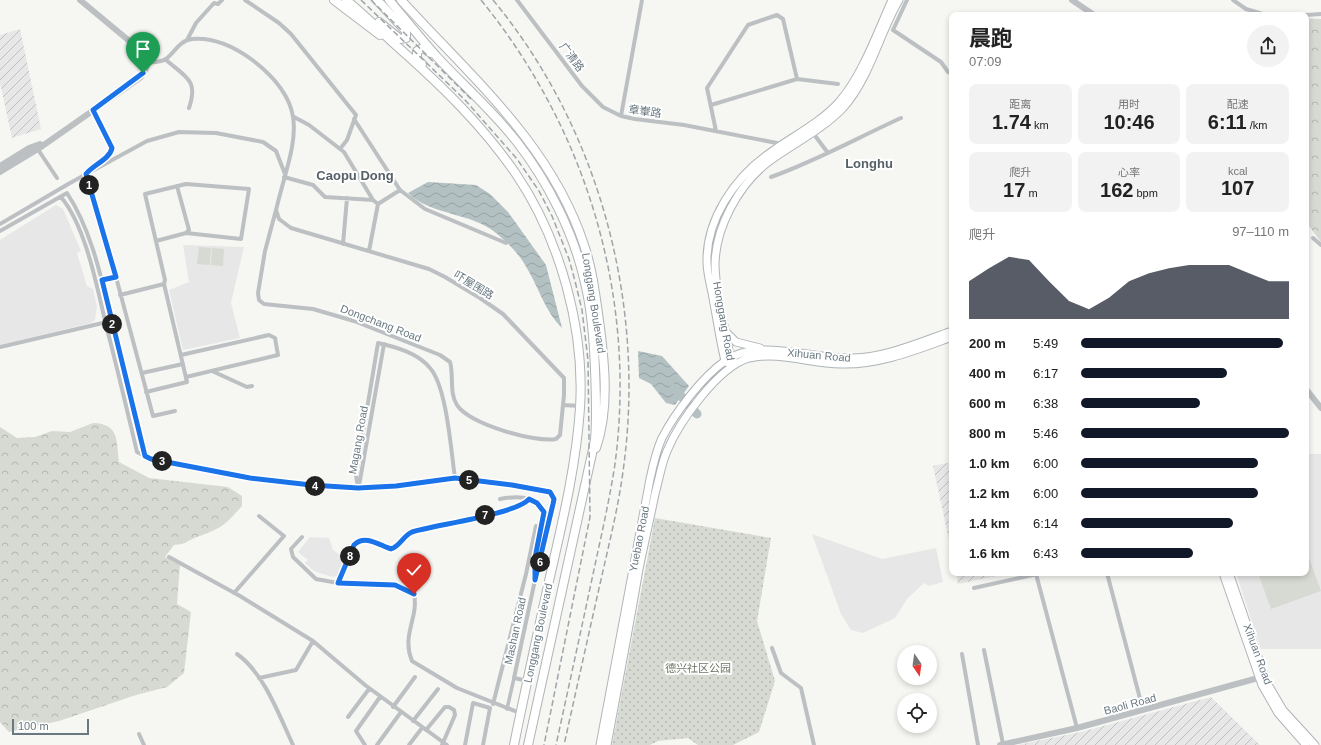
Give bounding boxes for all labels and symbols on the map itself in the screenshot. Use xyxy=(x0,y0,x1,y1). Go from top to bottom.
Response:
pin xyxy=(126,32,160,73)
street label: 广清路 xyxy=(557,40,587,74)
street label: 章輋路 xyxy=(628,103,662,119)
district label: Longhu xyxy=(845,156,893,171)
district label: Caopu Dong xyxy=(316,168,394,183)
pin: 1 xyxy=(79,175,99,195)
street label: Longgang Boulevard xyxy=(580,252,608,354)
street label: 吓屋围路 xyxy=(452,269,496,301)
street label: Honggang Road xyxy=(711,281,737,361)
street label: Dongchang Road xyxy=(339,302,423,344)
pin: 2 xyxy=(102,314,122,334)
street label: Xihuan Road xyxy=(787,346,851,364)
street label: Magang Road xyxy=(346,405,370,475)
pin: 3 xyxy=(152,451,172,471)
pin: 5 xyxy=(459,470,479,490)
pin: 4 xyxy=(305,476,325,496)
pin: 7 xyxy=(475,505,495,525)
street label: Yuebao Road xyxy=(627,505,651,573)
pin: 8 xyxy=(340,546,360,566)
pin: 6 xyxy=(530,552,550,572)
pin xyxy=(397,553,431,594)
street label: Longgang Boulevard xyxy=(522,582,554,684)
street label: Mashan Road xyxy=(502,596,528,666)
street label: Xihuan Road xyxy=(1241,622,1275,686)
north arrow xyxy=(897,645,937,685)
park label: 德兴社区公园 xyxy=(665,662,731,674)
street label: Baoli Road xyxy=(1102,691,1158,717)
scale bar xyxy=(12,717,89,736)

